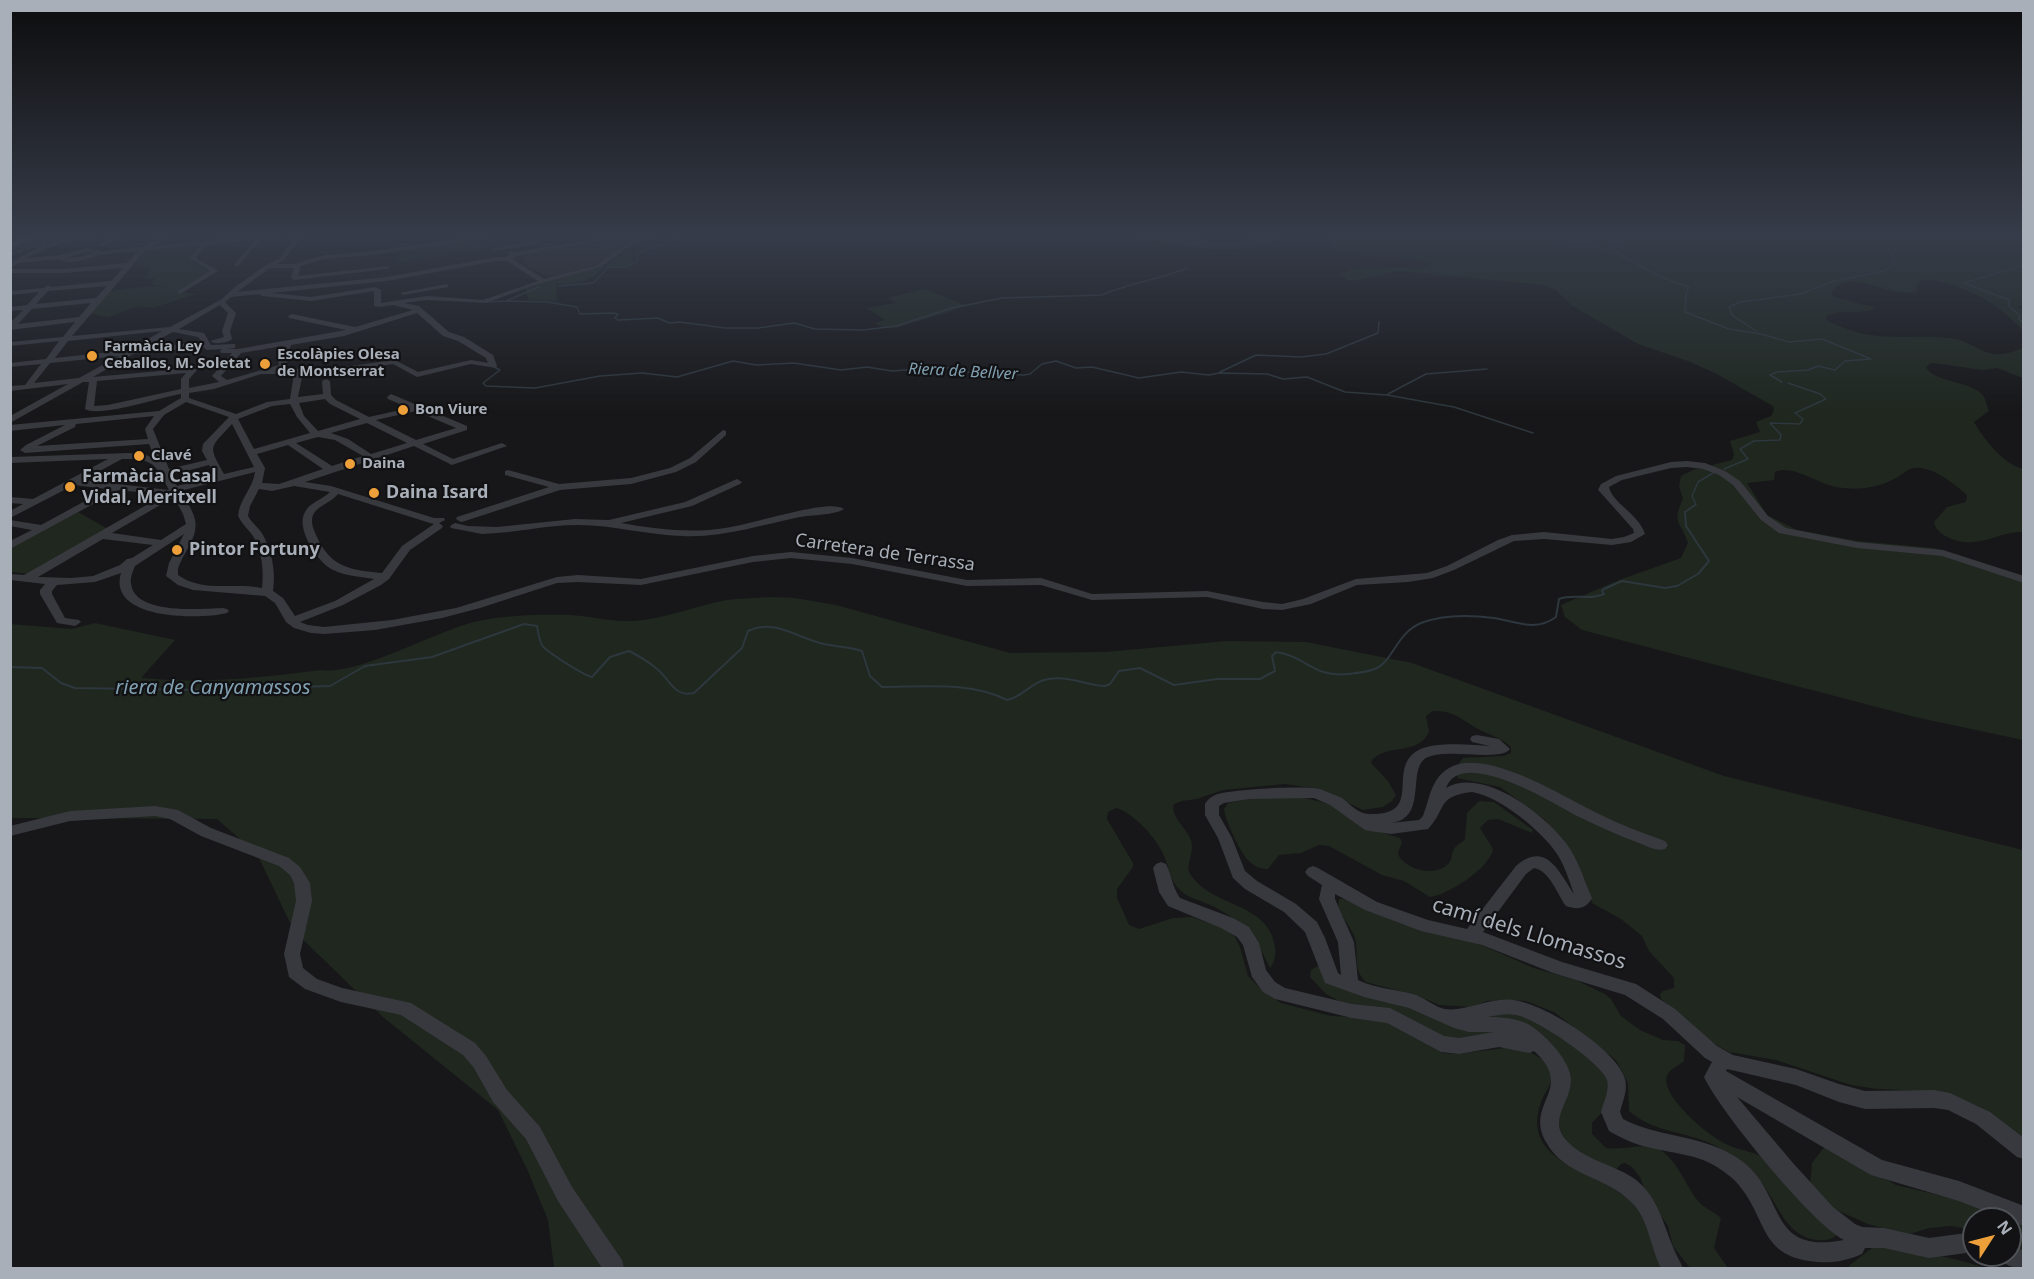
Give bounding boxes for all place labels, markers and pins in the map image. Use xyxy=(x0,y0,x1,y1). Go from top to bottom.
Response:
place label: Farmàcia Ley Ceballos, M. Soletat xyxy=(104,338,250,373)
place label: Escolàpies Olesa de Montserrat xyxy=(277,346,400,381)
marker: Farmàcia Ley Ceballos, M. Soletat xyxy=(85,349,99,363)
marker: Escolàpies Olesa de Montserrat xyxy=(258,357,272,371)
place label: Bon Viure xyxy=(415,401,487,419)
marker: Bon Viure xyxy=(396,403,410,417)
place label: Clavé xyxy=(151,447,192,465)
marker: Clavé xyxy=(132,449,146,463)
place label: Daina xyxy=(362,455,405,473)
marker: Daina xyxy=(343,457,357,471)
place label: Farmàcia Casal Vidal, Meritxell xyxy=(82,466,217,508)
marker: Farmàcia Casal Vidal, Meritxell xyxy=(63,480,77,494)
place label: Daina Isard xyxy=(386,482,488,504)
marker: Daina Isard xyxy=(367,486,381,500)
place label: Pintor Fortuny xyxy=(189,539,320,561)
marker: Pintor Fortuny xyxy=(170,543,184,557)

